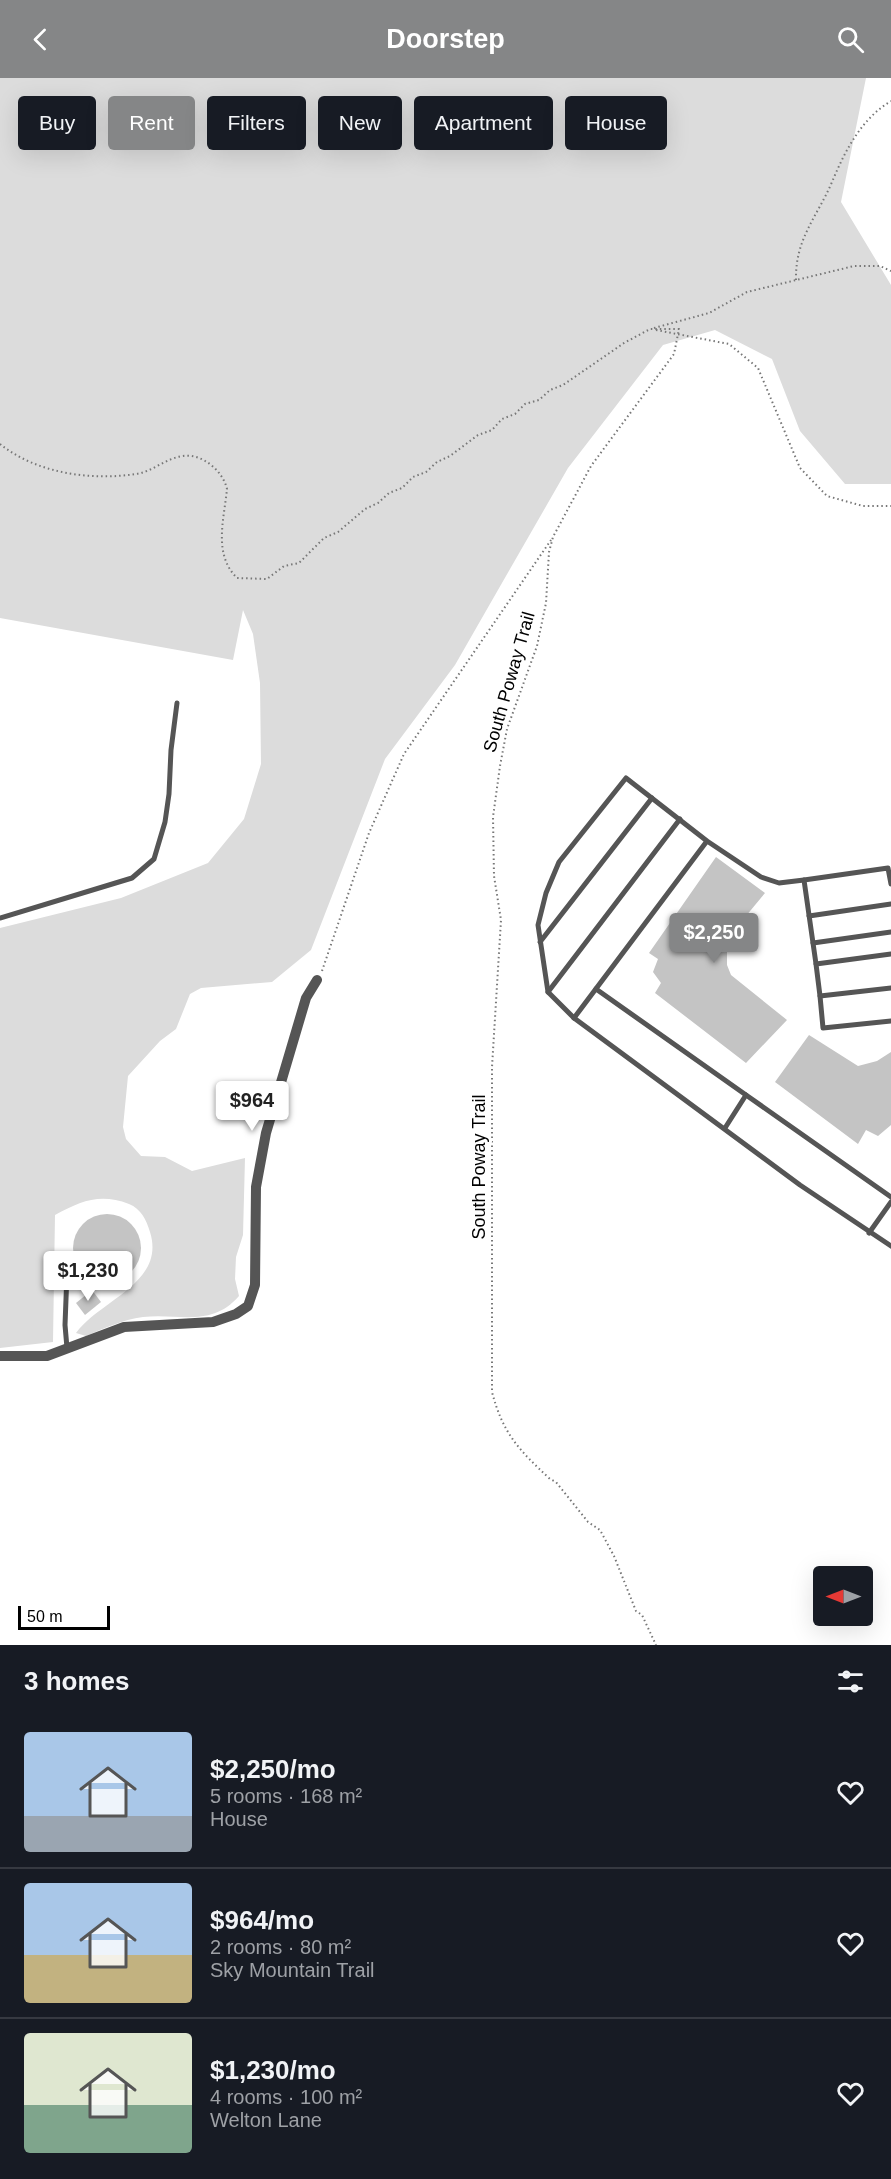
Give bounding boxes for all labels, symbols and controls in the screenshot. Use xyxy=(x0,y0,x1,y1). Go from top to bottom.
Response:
icon: back xyxy=(24,23,57,56)
icon: search xyxy=(834,23,867,56)
text: Doorstep xyxy=(386,24,505,54)
chip: Buy xyxy=(18,96,96,150)
chip: Rent xyxy=(108,96,195,150)
chip: Filters xyxy=(207,96,306,150)
chip: New xyxy=(318,96,402,150)
chip: Apartment xyxy=(414,96,553,150)
chip: House xyxy=(565,96,667,150)
street label: South Poway Trail xyxy=(479,610,539,754)
pin: $2,250 xyxy=(665,913,763,964)
text: $2,250 xyxy=(683,921,745,943)
pin: $964 xyxy=(216,1081,288,1132)
text: $964 xyxy=(230,1089,274,1111)
street label: South Poway Trail xyxy=(469,1094,489,1240)
pin: $1,230 xyxy=(39,1251,137,1302)
text: $1,230 xyxy=(57,1259,119,1281)
north arrow xyxy=(813,1566,873,1626)
map controls xyxy=(813,1566,873,1626)
scale bar xyxy=(18,1603,110,1630)
text: 50 m xyxy=(27,1608,63,1625)
icon: filters xyxy=(834,1665,867,1698)
text: 3 homes xyxy=(24,1666,130,1696)
text: $2,250/mo xyxy=(210,1754,336,1784)
icon: home xyxy=(72,1756,144,1828)
icon: heart xyxy=(834,1776,867,1809)
text: 5 rooms · 168 m² xyxy=(210,1785,362,1807)
text: House xyxy=(210,1808,268,1830)
text: $964/mo xyxy=(210,1905,314,1935)
icon: home xyxy=(72,1907,144,1979)
icon: heart xyxy=(834,1927,867,1960)
text: 2 rooms · 80 m² xyxy=(210,1936,351,1958)
text: Sky Mountain Trail xyxy=(210,1959,375,1981)
text: $1,230/mo xyxy=(210,2055,336,2085)
icon: home xyxy=(72,2057,144,2129)
icon: heart xyxy=(834,2077,867,2110)
text: 4 rooms · 100 m² xyxy=(210,2086,362,2108)
text: Welton Lane xyxy=(210,2109,322,2131)

